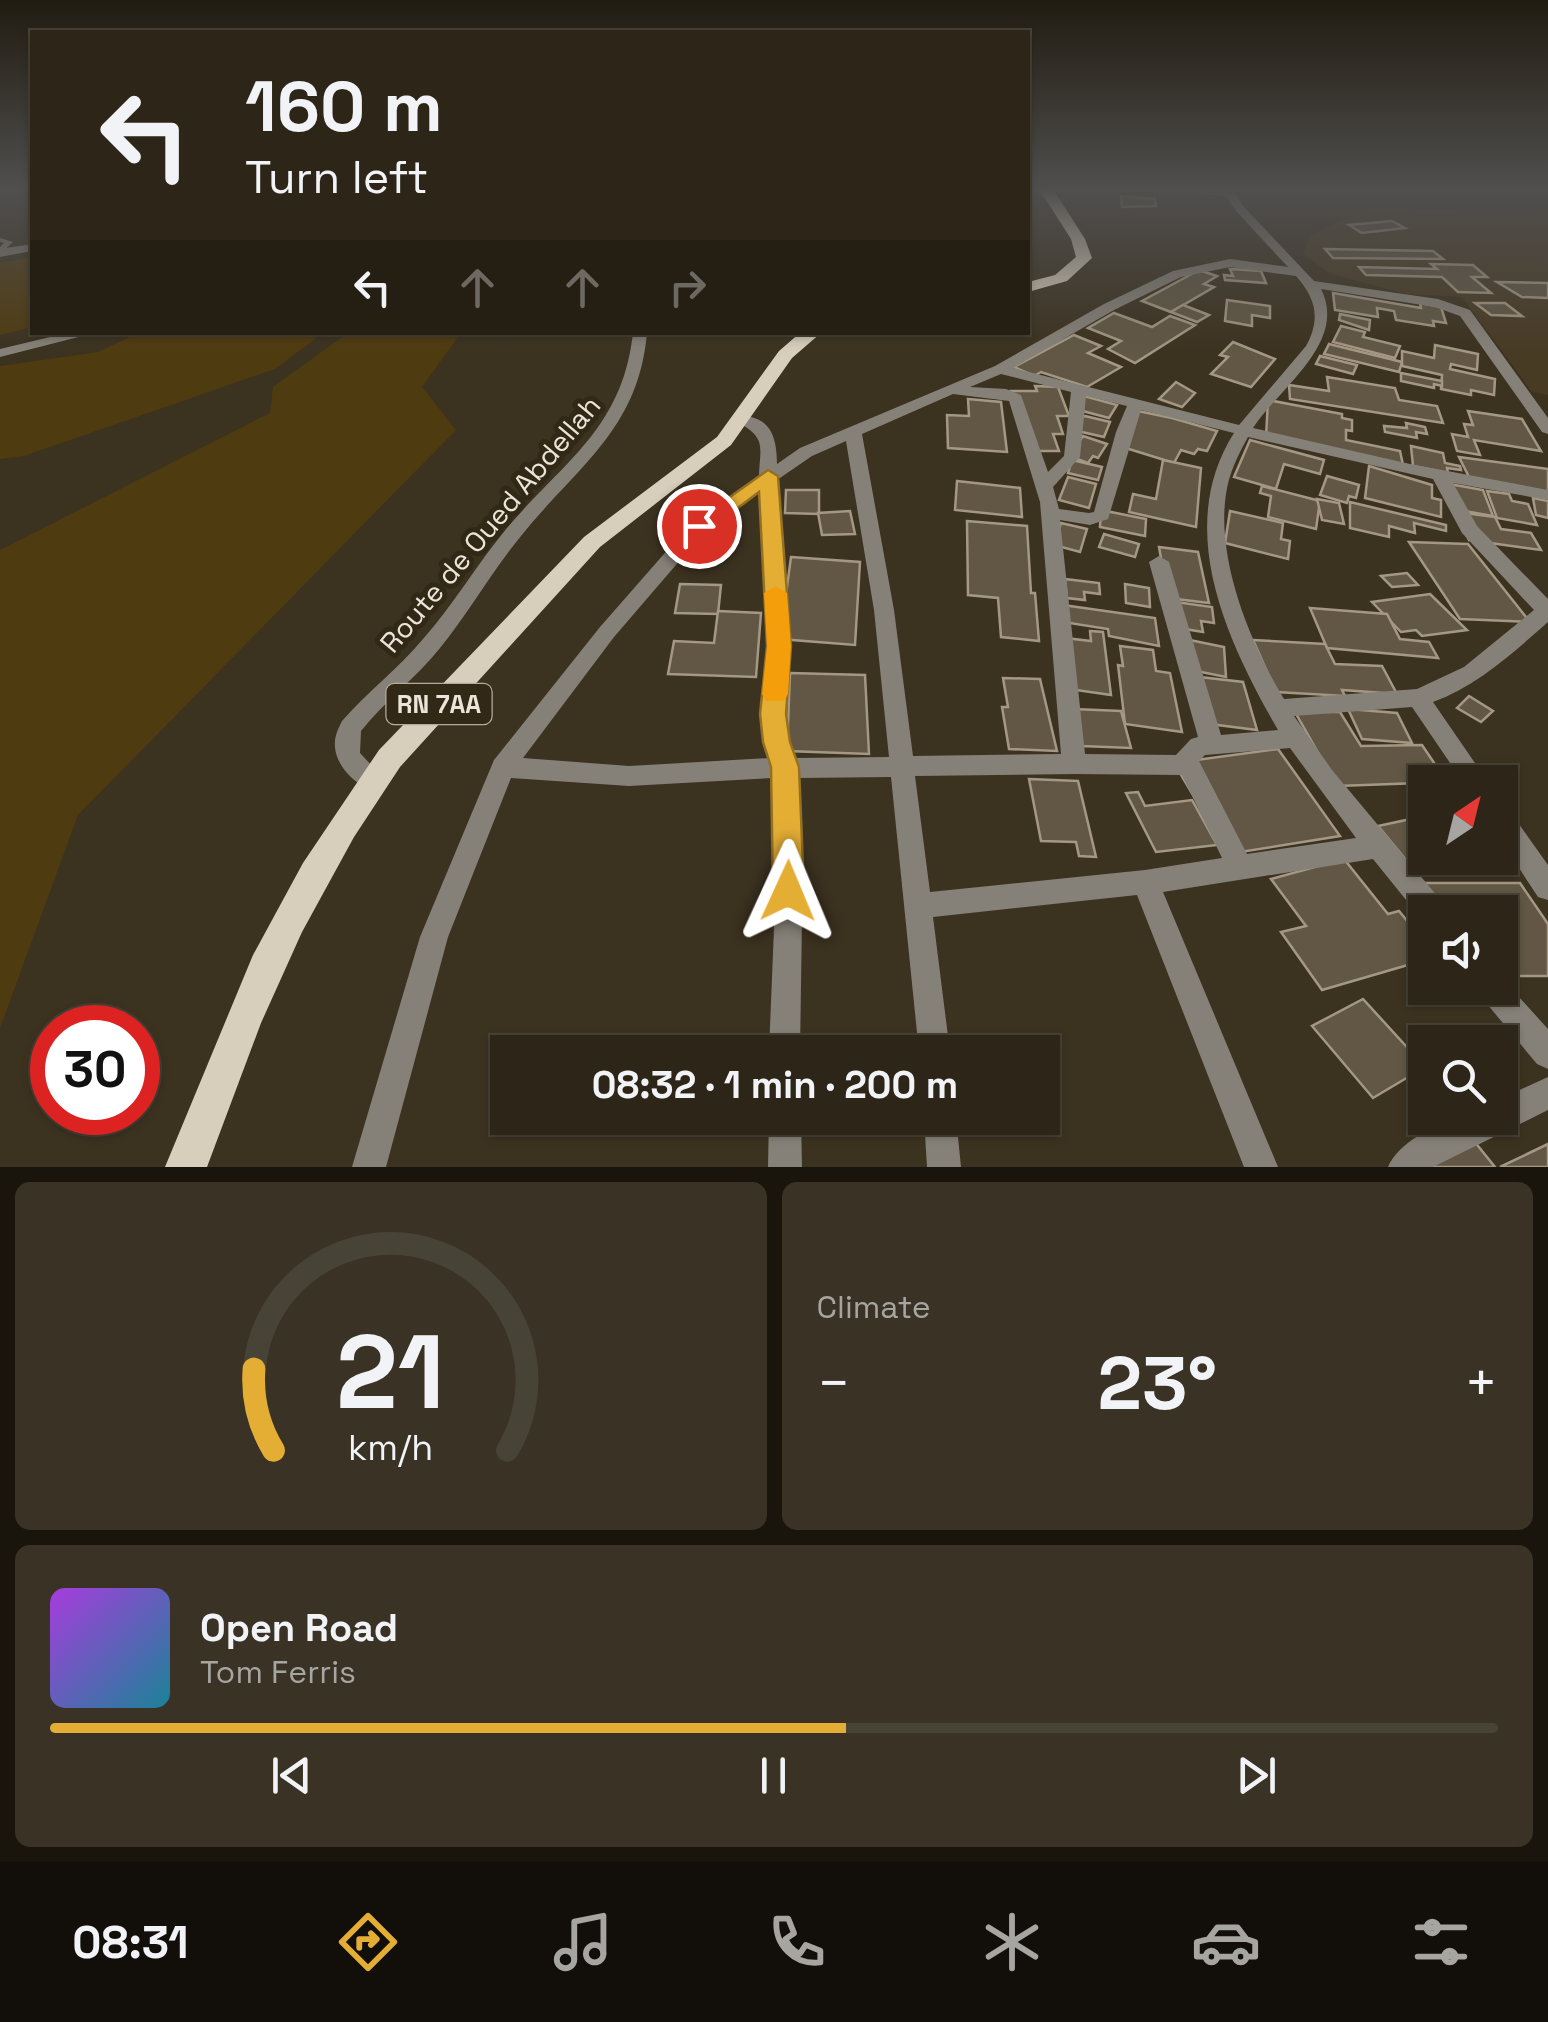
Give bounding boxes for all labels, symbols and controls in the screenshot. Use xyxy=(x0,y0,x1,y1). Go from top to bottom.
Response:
text: 160 m xyxy=(245,62,443,151)
icon: left xyxy=(80,70,210,200)
text: Turn left xyxy=(245,149,428,206)
icon: left xyxy=(345,260,400,315)
icon: ahead xyxy=(450,260,505,315)
icon: ahead xyxy=(555,260,610,315)
icon: right xyxy=(660,260,715,315)
street label: Route de Oued Abdellah xyxy=(372,388,608,660)
pin xyxy=(657,484,742,569)
icon: arrive xyxy=(672,499,727,554)
road number: RN 7AA xyxy=(386,684,492,724)
north arrow xyxy=(1408,765,1518,875)
map controls xyxy=(1408,765,1518,1135)
position arrow xyxy=(736,839,840,943)
button: sound xyxy=(1408,895,1518,1005)
speed limit sign: 30 xyxy=(30,1005,160,1135)
button: search xyxy=(1408,1025,1518,1135)
text: 08:32 · 1 min · 200 m xyxy=(592,1061,958,1109)
text: Climate xyxy=(817,1287,931,1327)
text: 21 xyxy=(336,1306,445,1438)
text: 23° xyxy=(1097,1335,1217,1431)
text: − xyxy=(817,1348,851,1418)
text: + xyxy=(1464,1348,1498,1418)
text: km/h xyxy=(348,1425,433,1470)
text: Open Road xyxy=(200,1604,398,1652)
text: Tom Ferris xyxy=(200,1652,356,1692)
icon: previous xyxy=(264,1748,319,1803)
icon: pause xyxy=(746,1748,801,1803)
icon: next xyxy=(1229,1748,1284,1803)
icon: directions xyxy=(333,1907,403,1977)
icon: music xyxy=(548,1907,618,1977)
icon: phone xyxy=(762,1907,832,1977)
icon: climate xyxy=(977,1907,1047,1977)
icon: car xyxy=(1191,1907,1261,1977)
icon: filters xyxy=(1406,1907,1476,1977)
text: 08:31 xyxy=(72,1914,189,1971)

